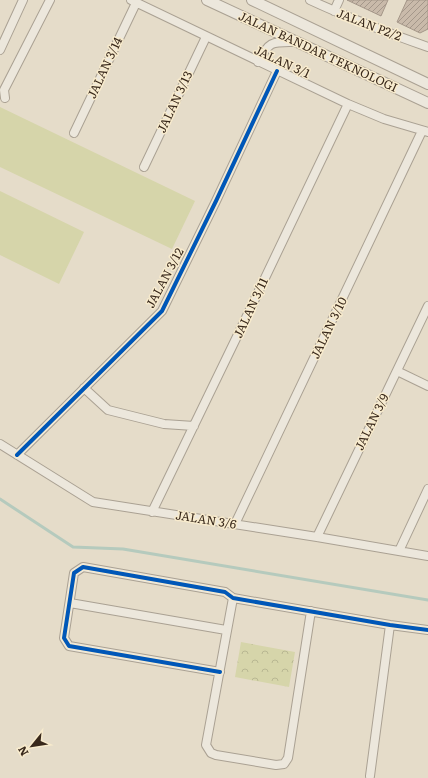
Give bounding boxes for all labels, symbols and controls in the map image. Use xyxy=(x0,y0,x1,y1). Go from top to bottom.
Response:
street label: JALAN P2/2 xyxy=(334,3,404,45)
street label: JALAN BANDAR TEKNOLOGI xyxy=(236,6,401,96)
street label: JALAN 3/14 xyxy=(82,34,126,101)
street label: JALAN 3/1 xyxy=(252,40,313,82)
street label: JALAN 3/13 xyxy=(152,68,196,135)
street label: JALAN 3/12 xyxy=(141,244,188,311)
street label: JALAN 3/11 xyxy=(228,274,272,341)
street label: JALAN 3/10 xyxy=(305,294,351,362)
street label: JALAN 3/9 xyxy=(350,390,393,453)
street label: JALAN 3/6 xyxy=(174,505,238,533)
north arrow xyxy=(12,726,52,766)
text: N xyxy=(13,744,32,759)

